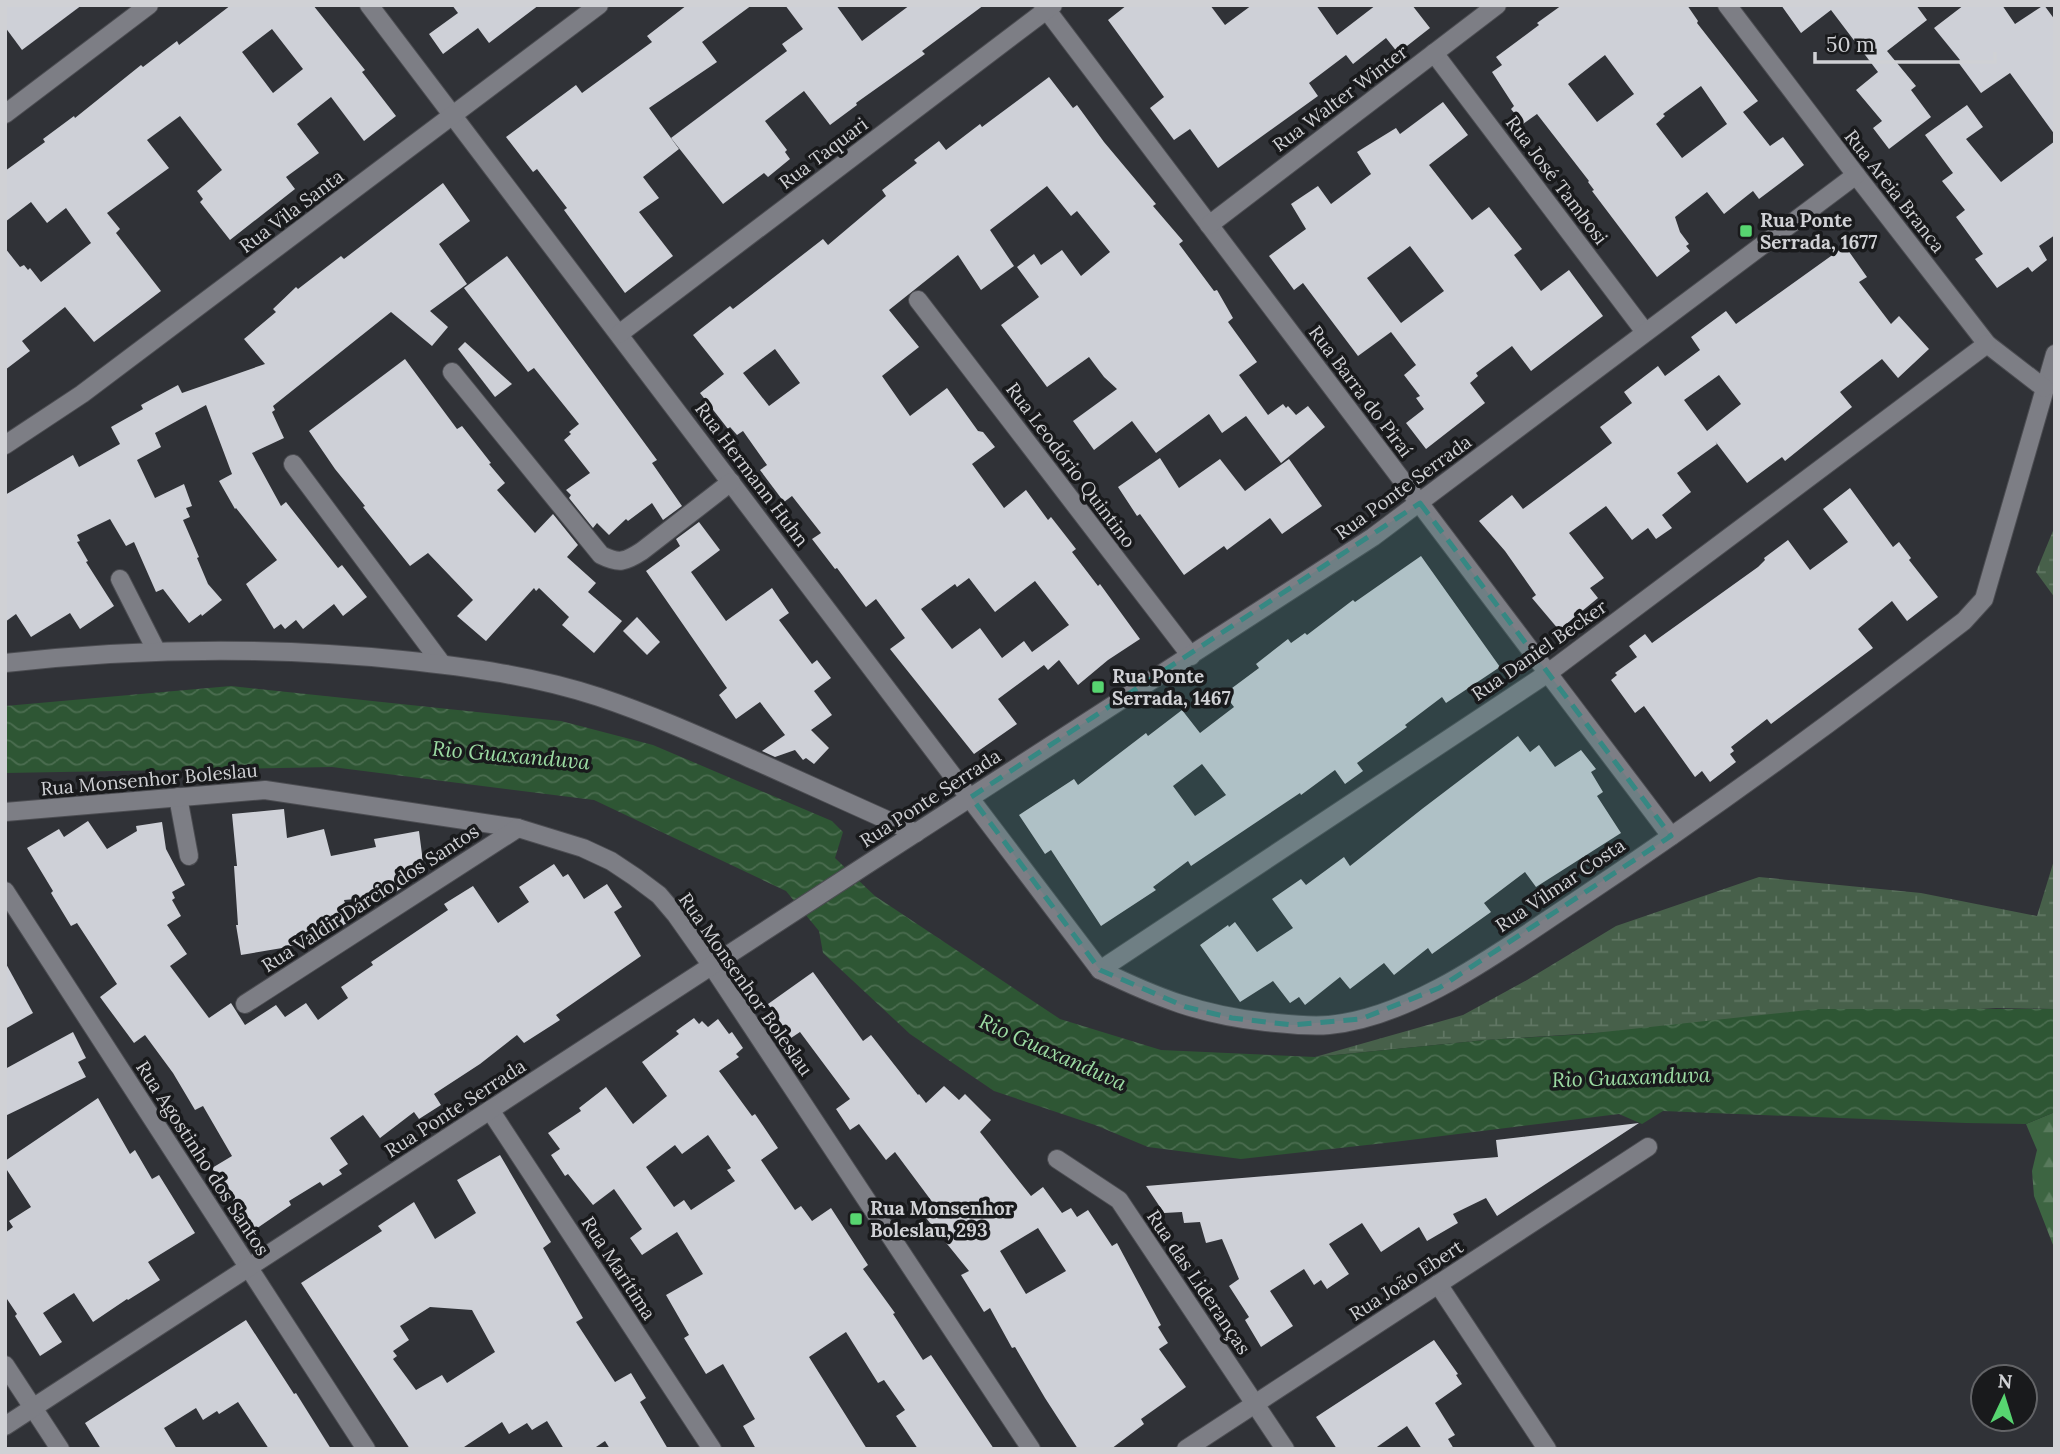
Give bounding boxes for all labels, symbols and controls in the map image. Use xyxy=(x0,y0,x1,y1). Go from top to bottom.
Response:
scale bar xyxy=(1815,21,1995,65)
text: 50 m xyxy=(1826,31,1875,58)
street label: Rua Walter Winter xyxy=(1268,39,1413,157)
street label: Rua José Tambosi xyxy=(1501,111,1613,249)
street label: Rua Taquari xyxy=(774,112,872,194)
street label: Rua Areia Branca xyxy=(1840,125,1951,257)
street label: Rua Vila Santa xyxy=(234,164,348,258)
place label: Rua Ponte Serrada, 1677 xyxy=(1760,208,1878,254)
marker: Rua Ponte Serrada, 1677 xyxy=(1738,223,1754,239)
street label: Rua Barra do Piraí xyxy=(1304,321,1418,461)
street label: Rua Leodório Quintino xyxy=(1001,377,1141,553)
street label: Rua Hermann Huhn xyxy=(690,397,814,551)
street label: Rua Ponte Serrada xyxy=(1330,429,1476,545)
street label: Rua Daniel Becker xyxy=(1467,594,1612,706)
place label: Rua Ponte Serrada, 1467 xyxy=(1112,664,1231,710)
marker: Rua Ponte Serrada, 1467 xyxy=(1090,679,1106,695)
water label: Rio Guaxanduva xyxy=(431,735,592,775)
street label: Rua Ponte Serrada xyxy=(855,743,1005,852)
street label: Rua Monsenhor Boleslau xyxy=(39,758,259,800)
street label: Rua Valdir Dárcio dos Santos xyxy=(257,819,483,977)
street label: Rua Vilmar Costa xyxy=(1491,833,1629,937)
street label: Rua Monsenhor Boleslau xyxy=(674,888,818,1080)
water label: Rio Guaxanduva xyxy=(975,1007,1131,1097)
street label: Rua Ponte Serrada xyxy=(380,1053,530,1162)
street label: Rua Agostinho dos Santos xyxy=(131,1056,275,1260)
water label: Rio Guaxanduva xyxy=(1551,1061,1711,1093)
place label: Rua Monsenhor Boleslau, 293 xyxy=(870,1196,1014,1242)
street label: Rua das Lideranças xyxy=(1142,1205,1256,1359)
marker: Rua Monsenhor Boleslau, 293 xyxy=(848,1211,864,1227)
street label: Rua Marítima xyxy=(577,1212,661,1324)
street label: Rua João Ebert xyxy=(1345,1234,1468,1326)
north arrow xyxy=(1969,1363,2039,1433)
text: N xyxy=(1997,1369,2014,1394)

